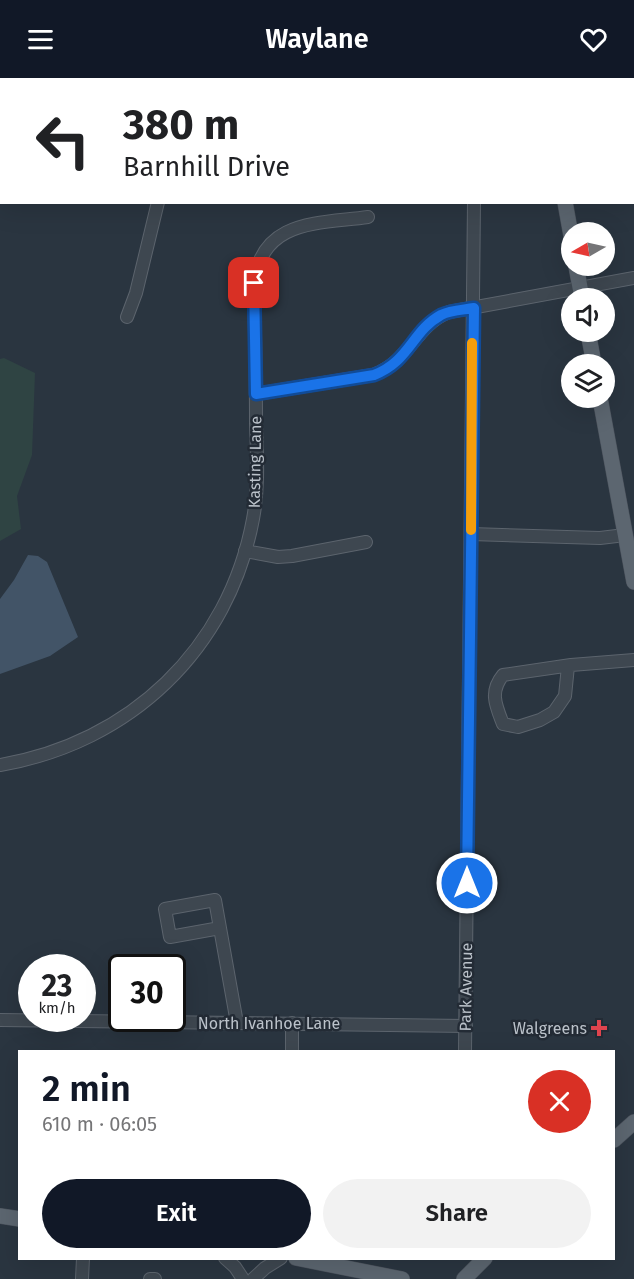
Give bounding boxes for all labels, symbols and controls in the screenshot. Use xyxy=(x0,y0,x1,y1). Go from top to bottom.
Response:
icon: menu xyxy=(24,23,57,56)
text: Waylane xyxy=(265,23,369,55)
icon: heart xyxy=(577,23,610,56)
text: 380 m xyxy=(123,100,239,150)
icon: left xyxy=(24,102,102,180)
text: Barnhill Drive xyxy=(123,151,290,183)
north arrow xyxy=(561,222,615,276)
map controls xyxy=(561,222,615,408)
pin xyxy=(228,257,279,308)
icon: arrive xyxy=(237,266,270,299)
button: sound xyxy=(561,288,615,342)
button: layers xyxy=(561,354,615,408)
street label: Kasting Lane xyxy=(245,416,265,508)
position arrow xyxy=(435,851,499,915)
street label: Park Avenue xyxy=(456,942,476,1032)
speed limit sign: 30 xyxy=(108,954,186,1032)
text: 23 xyxy=(42,968,72,1004)
text: km/h xyxy=(38,999,76,1017)
street label: North Ivanhoe Lane xyxy=(198,1014,340,1033)
place label: Walgreens xyxy=(513,1019,587,1038)
marker: Walgreens xyxy=(592,1021,606,1035)
text: 2 min xyxy=(42,1067,131,1111)
button: close xyxy=(528,1070,591,1133)
text: 610 m · 06:05 xyxy=(42,1112,157,1136)
button: Exit xyxy=(42,1179,311,1248)
button: Share xyxy=(323,1179,591,1248)

